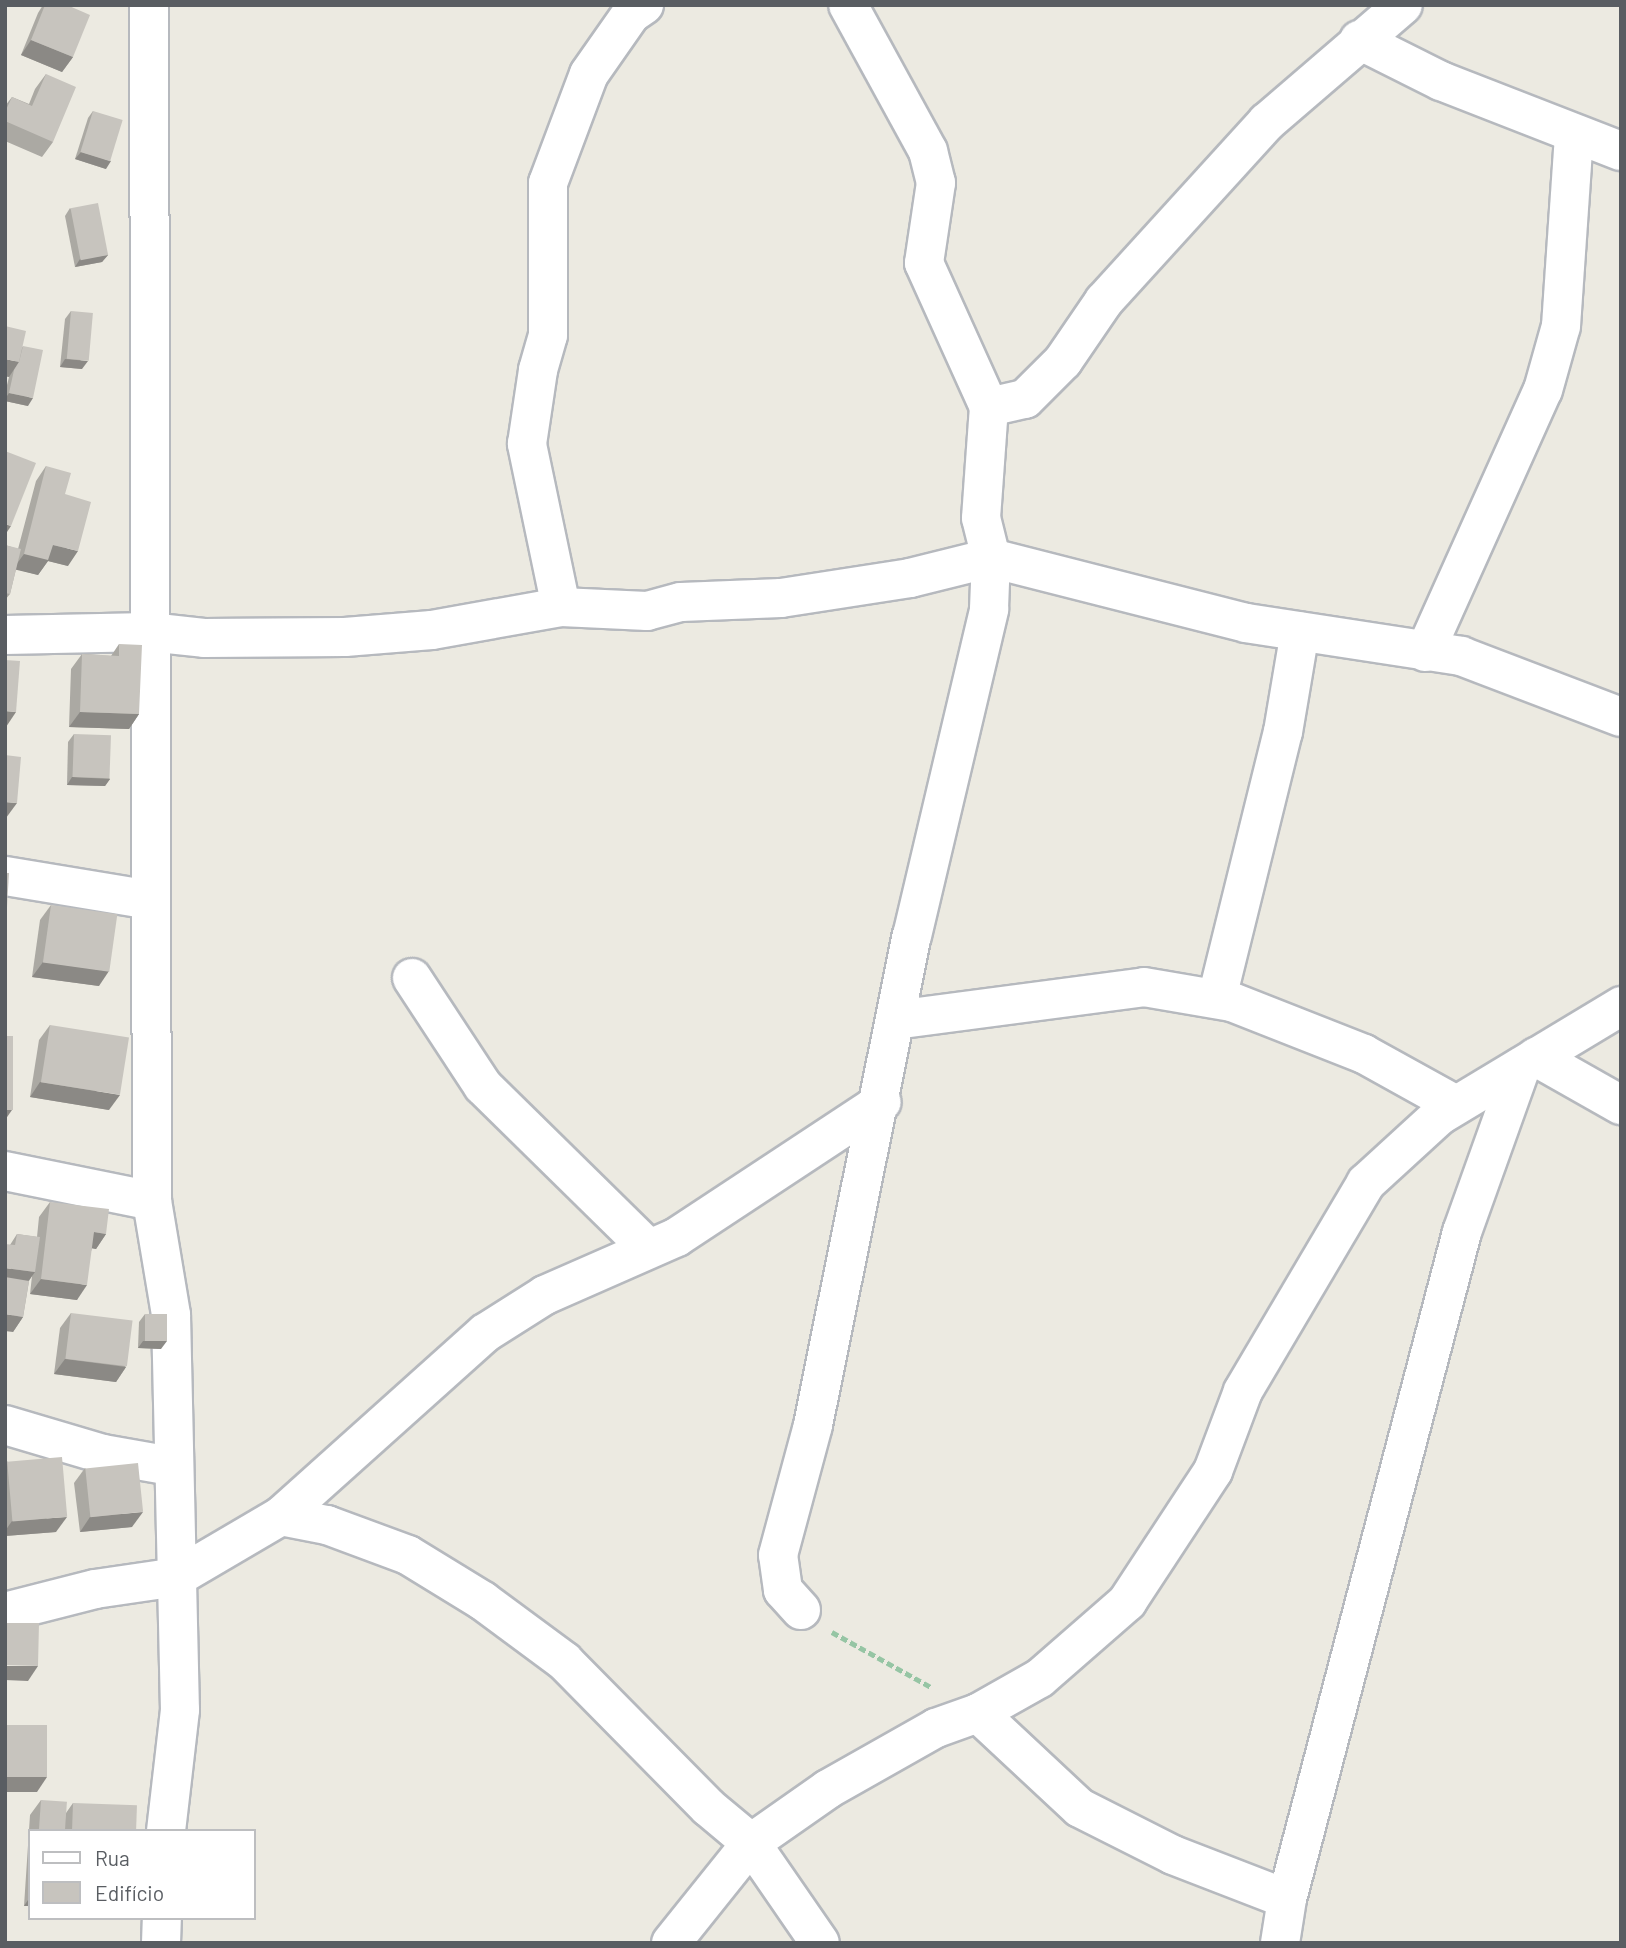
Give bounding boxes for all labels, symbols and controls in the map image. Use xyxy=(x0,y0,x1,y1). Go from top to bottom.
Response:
legend xyxy=(28,1829,256,1920)
text: Rua xyxy=(95,1845,130,1870)
text: Edifício xyxy=(95,1880,164,1905)

